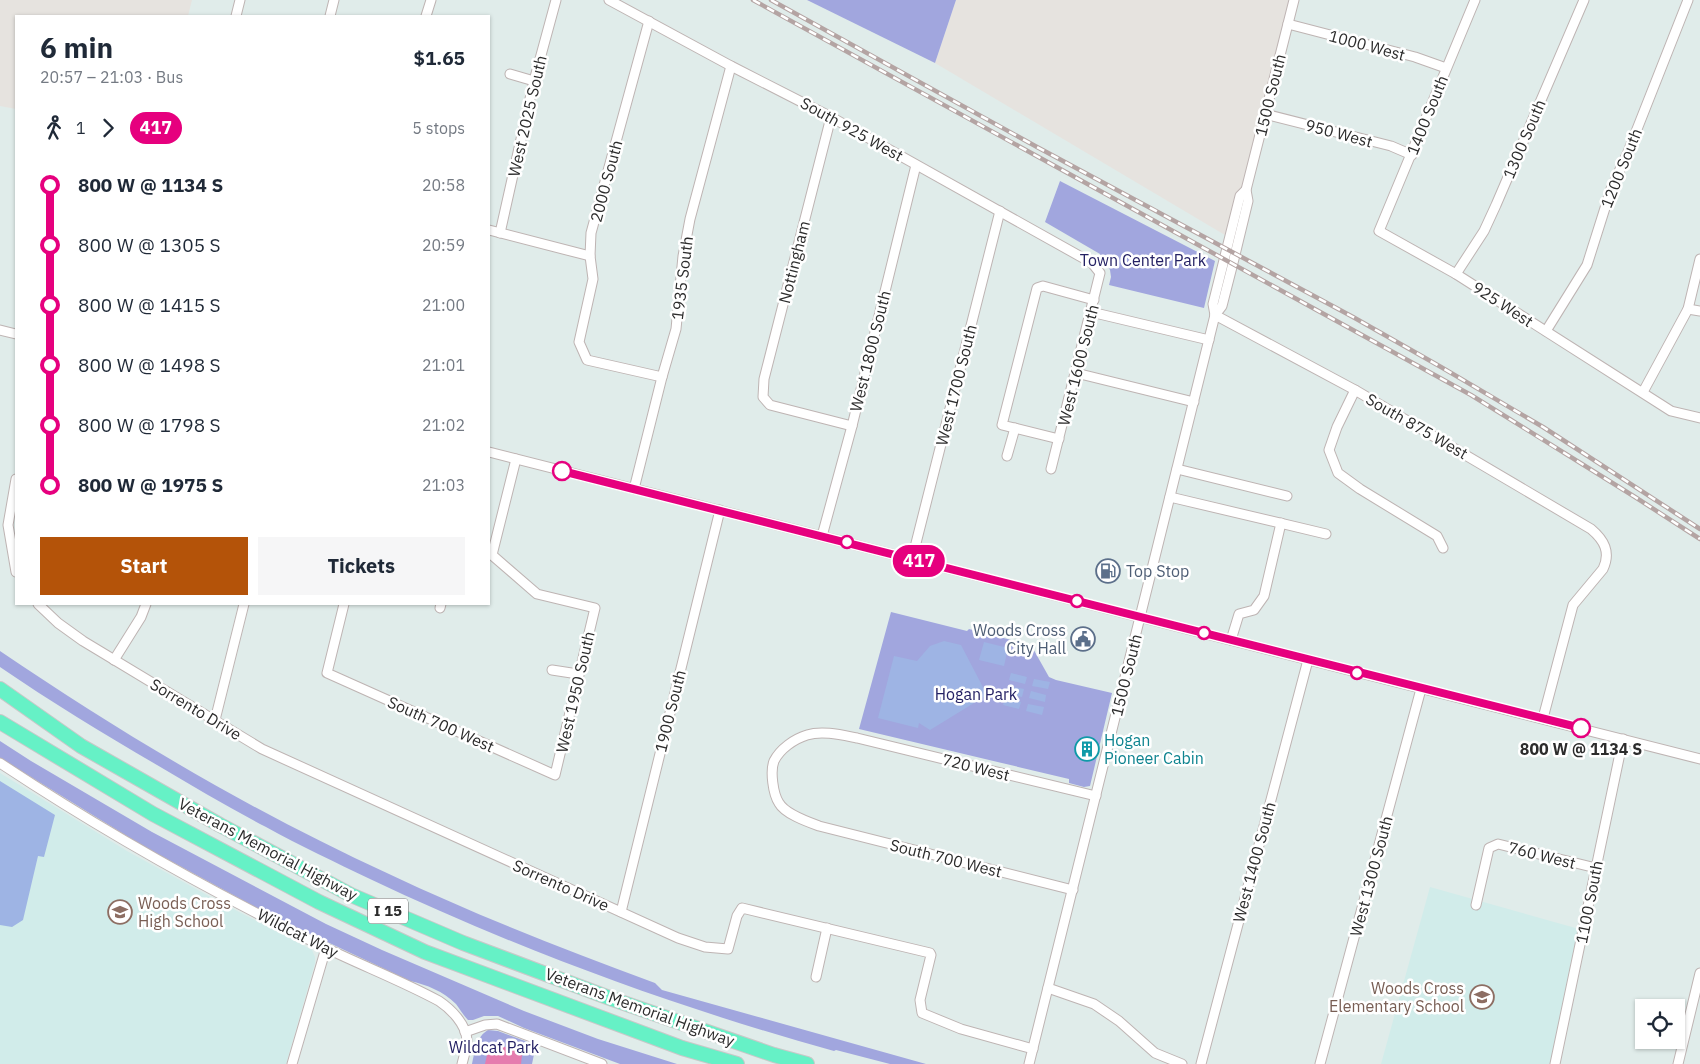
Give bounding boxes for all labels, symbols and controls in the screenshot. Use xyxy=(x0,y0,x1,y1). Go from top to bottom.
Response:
street label: 1000 West xyxy=(1327,25,1407,65)
text: 6 min xyxy=(40,29,113,66)
text: $1.65 xyxy=(413,46,465,70)
street label: 1500 South xyxy=(1250,52,1290,138)
street label: West 2025 South xyxy=(503,53,551,179)
text: 20:57 – 21:03 · Bus xyxy=(40,67,183,87)
street label: 1400 South xyxy=(1402,72,1452,158)
street label: South 925 West xyxy=(797,92,907,166)
street label: 1300 South xyxy=(1498,96,1550,182)
icon: walk xyxy=(40,114,68,142)
icon: forward xyxy=(94,114,122,142)
street label: 950 West xyxy=(1303,114,1375,152)
text: 417 xyxy=(140,116,172,139)
text: 1 xyxy=(76,118,86,138)
text: 5 stops xyxy=(412,118,465,138)
street label: 1200 South xyxy=(1596,125,1646,211)
street label: 2000 South xyxy=(585,138,627,224)
text: 800 W @ 1134 S xyxy=(78,173,223,197)
text: 20:58 xyxy=(422,175,465,195)
street label: Nottingham xyxy=(774,219,814,305)
text: 800 W @ 1305 S xyxy=(78,233,221,257)
text: 20:59 xyxy=(422,235,465,255)
street label: 1935 South xyxy=(667,235,697,321)
park label: Town Center Park xyxy=(1080,250,1207,270)
street label: 925 West xyxy=(1469,277,1537,331)
street label: West 1800 South xyxy=(845,288,895,414)
text: 800 W @ 1415 S xyxy=(78,293,221,317)
text: 21:00 xyxy=(422,295,465,315)
street label: West 1600 South xyxy=(1053,302,1103,428)
street label: West 1700 South xyxy=(931,322,981,448)
text: 800 W @ 1498 S xyxy=(78,353,221,377)
text: 21:01 xyxy=(422,355,465,375)
street label: South 875 West xyxy=(1362,389,1472,463)
text: 800 W @ 1798 S xyxy=(78,413,221,437)
text: 21:02 xyxy=(422,415,465,435)
unlabelled marker xyxy=(552,461,572,481)
text: 800 W @ 1975 S xyxy=(78,473,223,497)
text: 21:03 xyxy=(422,475,465,495)
unlabelled marker xyxy=(840,535,854,549)
button: Start xyxy=(40,537,248,595)
button: Tickets xyxy=(258,537,465,595)
line badge: 417 xyxy=(890,545,948,577)
text: 417 xyxy=(903,549,935,572)
fuel station icon: Top Stop xyxy=(1095,558,1121,584)
place label: Top Stop xyxy=(1126,561,1189,581)
unlabelled marker xyxy=(1070,594,1084,608)
place label: Woods Cross City Hall xyxy=(973,620,1066,658)
public building icon: Woods Cross City Hall xyxy=(1070,626,1096,652)
unlabelled marker xyxy=(1197,626,1211,640)
street label: West 1950 South xyxy=(551,629,599,755)
street label: 1500 South xyxy=(1106,632,1146,718)
unlabelled marker xyxy=(1350,666,1364,680)
street label: 1900 South xyxy=(650,668,690,754)
street label: Sorrento Drive xyxy=(147,674,246,744)
park label: Hogan Park xyxy=(935,684,1018,704)
street label: South 700 West xyxy=(385,692,497,756)
marker: 800 W @ 1134 S xyxy=(1571,718,1591,738)
place label: Hogan Pioneer Cabin xyxy=(1104,730,1204,768)
building icon: Hogan Pioneer Cabin xyxy=(1074,736,1100,762)
place label: 800 W @ 1134 S xyxy=(1520,739,1642,759)
street label: 720 West xyxy=(940,749,1012,785)
street label: Veterans Memorial Highway xyxy=(175,793,361,905)
street label: West 1400 South xyxy=(1228,799,1280,925)
street label: West 1300 South xyxy=(1345,813,1397,939)
street label: South 700 West xyxy=(888,834,1004,882)
street label: 760 West xyxy=(1506,837,1578,873)
street label: Sorrento Drive xyxy=(510,855,612,915)
street label: 1100 South xyxy=(1571,859,1607,945)
place label: Woods Cross High School xyxy=(138,893,231,931)
road number: I 15 xyxy=(368,898,408,924)
school or university icon: Woods Cross High School xyxy=(107,899,133,925)
street label: Wildcat Way xyxy=(254,904,342,962)
street label: Veterans Memorial Highway xyxy=(543,963,737,1051)
place label: Woods Cross Elementary School xyxy=(1329,978,1464,1016)
school or university icon: Woods Cross Elementary School xyxy=(1469,984,1495,1010)
map controls xyxy=(1635,999,1685,1049)
button: locate xyxy=(1635,999,1685,1049)
park label: Wildcat Park xyxy=(449,1037,540,1057)

